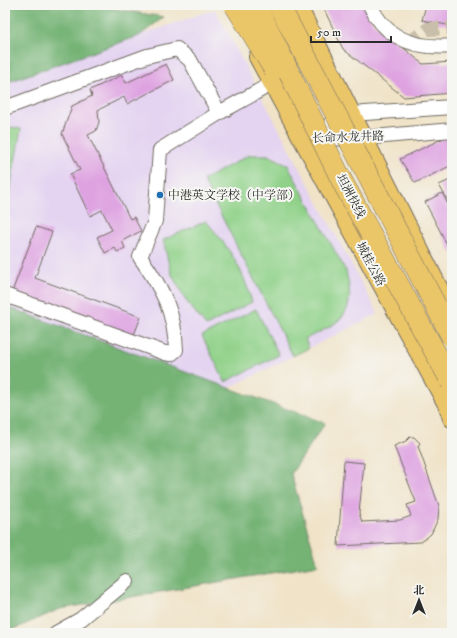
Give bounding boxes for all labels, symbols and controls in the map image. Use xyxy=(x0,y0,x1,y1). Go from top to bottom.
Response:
scale bar xyxy=(311,18,391,44)
text: 50 m xyxy=(317,25,341,40)
street label: 长命水龙井路 xyxy=(312,129,384,146)
street label: 坦洲快线 xyxy=(333,172,368,221)
place label: 中港英文学校（中学部） xyxy=(168,188,300,203)
marker: 中港英文学校（中学部） xyxy=(155,190,165,200)
street label: 城桂公路 xyxy=(353,240,388,289)
north arrow xyxy=(399,580,439,620)
text: 北 xyxy=(414,584,425,598)

